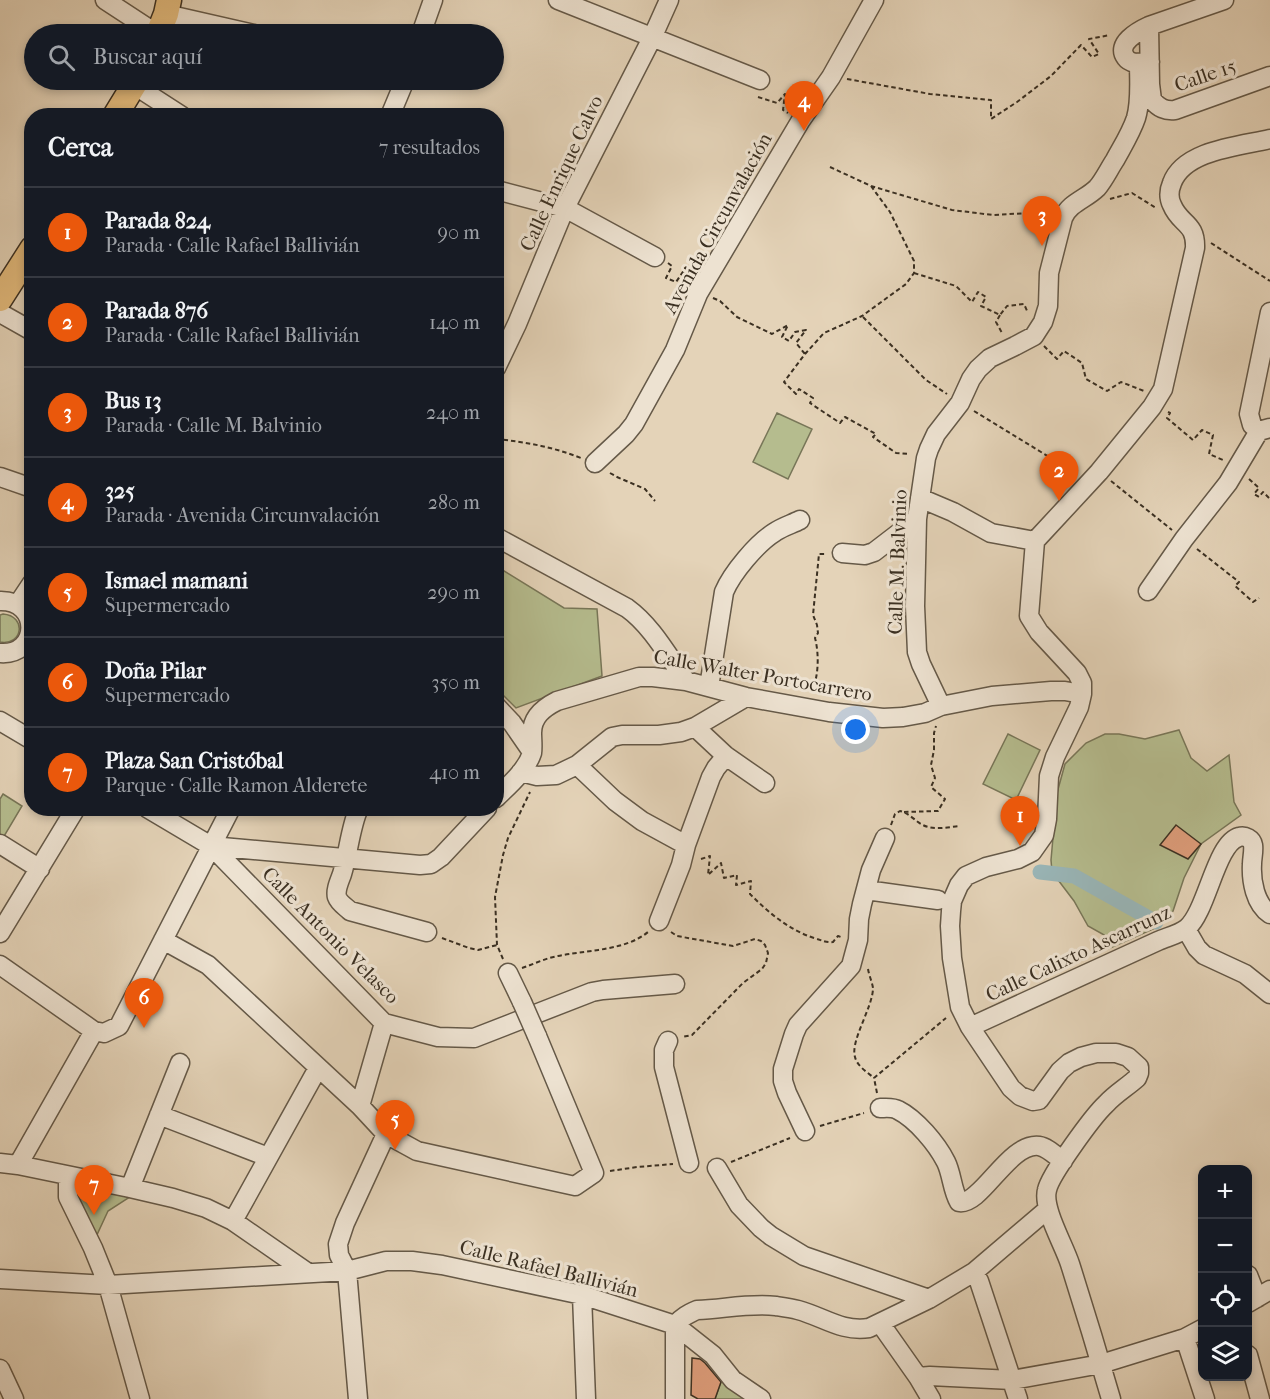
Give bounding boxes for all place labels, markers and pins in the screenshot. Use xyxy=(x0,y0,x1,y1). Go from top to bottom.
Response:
pin: 4 xyxy=(784,82,824,131)
pin: 3 xyxy=(1022,196,1062,246)
pin: 2 xyxy=(1040,452,1078,501)
pin: 1 xyxy=(1000,796,1040,846)
pin: 6 xyxy=(124,978,164,1028)
pin: 5 xyxy=(376,1100,414,1150)
pin: 7 xyxy=(74,1166,113,1215)

